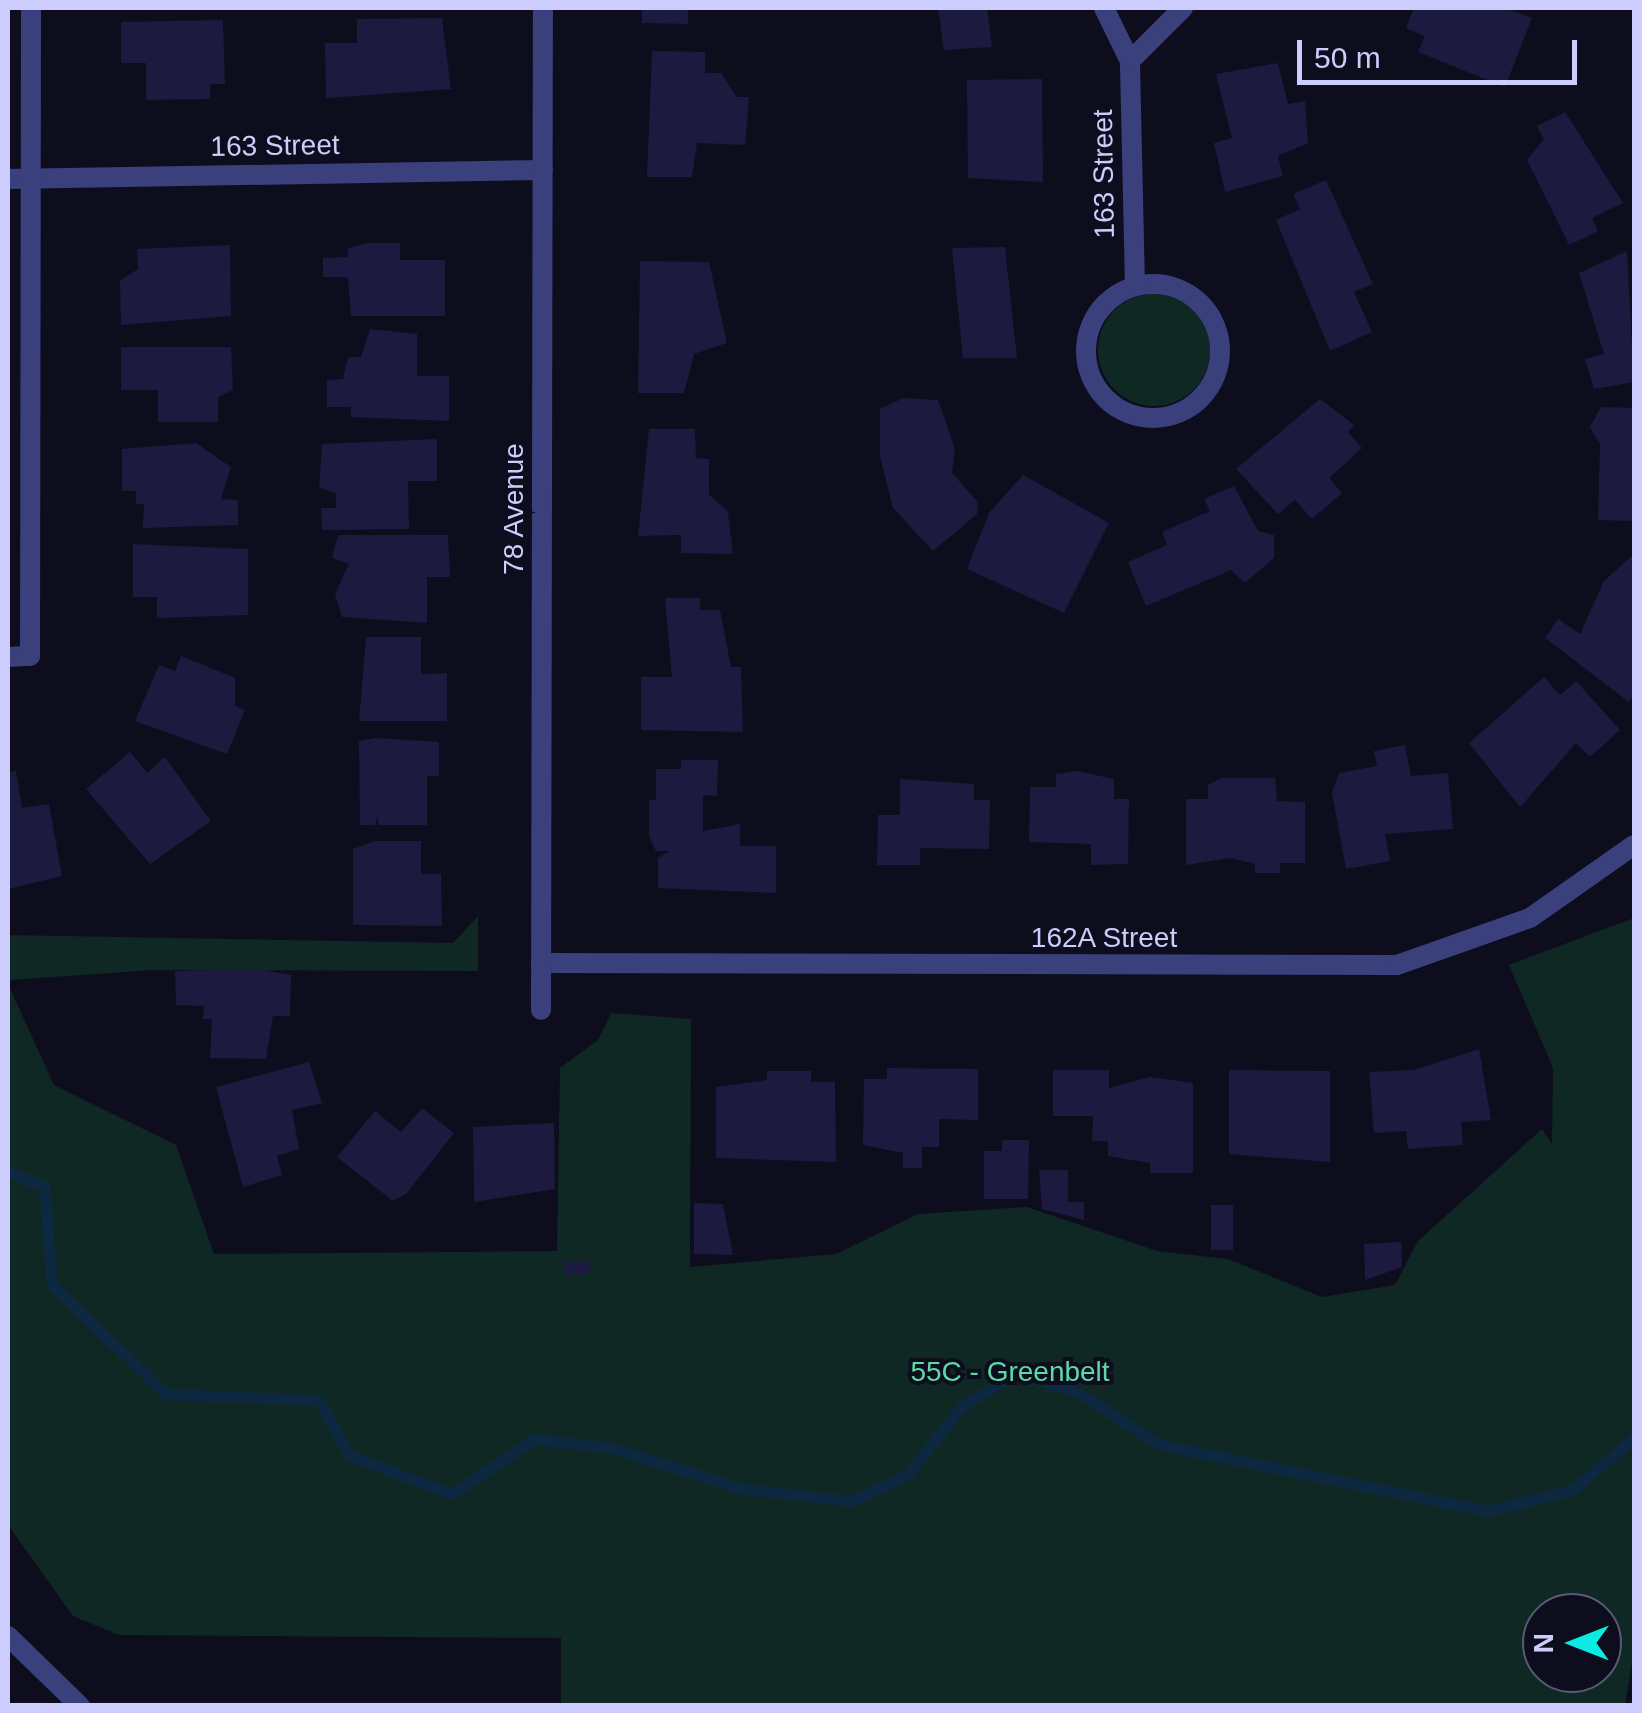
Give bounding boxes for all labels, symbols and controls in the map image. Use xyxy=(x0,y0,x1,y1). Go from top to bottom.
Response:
scale bar xyxy=(1302,20,1582,82)
text: 50 m xyxy=(1314,41,1381,74)
street label: 163 Street xyxy=(1086,109,1122,239)
street label: 163 Street xyxy=(210,128,340,164)
street label: 78 Avenue xyxy=(497,442,531,576)
street label: 162A Street xyxy=(1030,921,1178,955)
park label: 55C - Greenbelt xyxy=(910,1355,1110,1389)
north arrow xyxy=(1522,1593,1622,1693)
text: N xyxy=(1528,1633,1559,1653)

